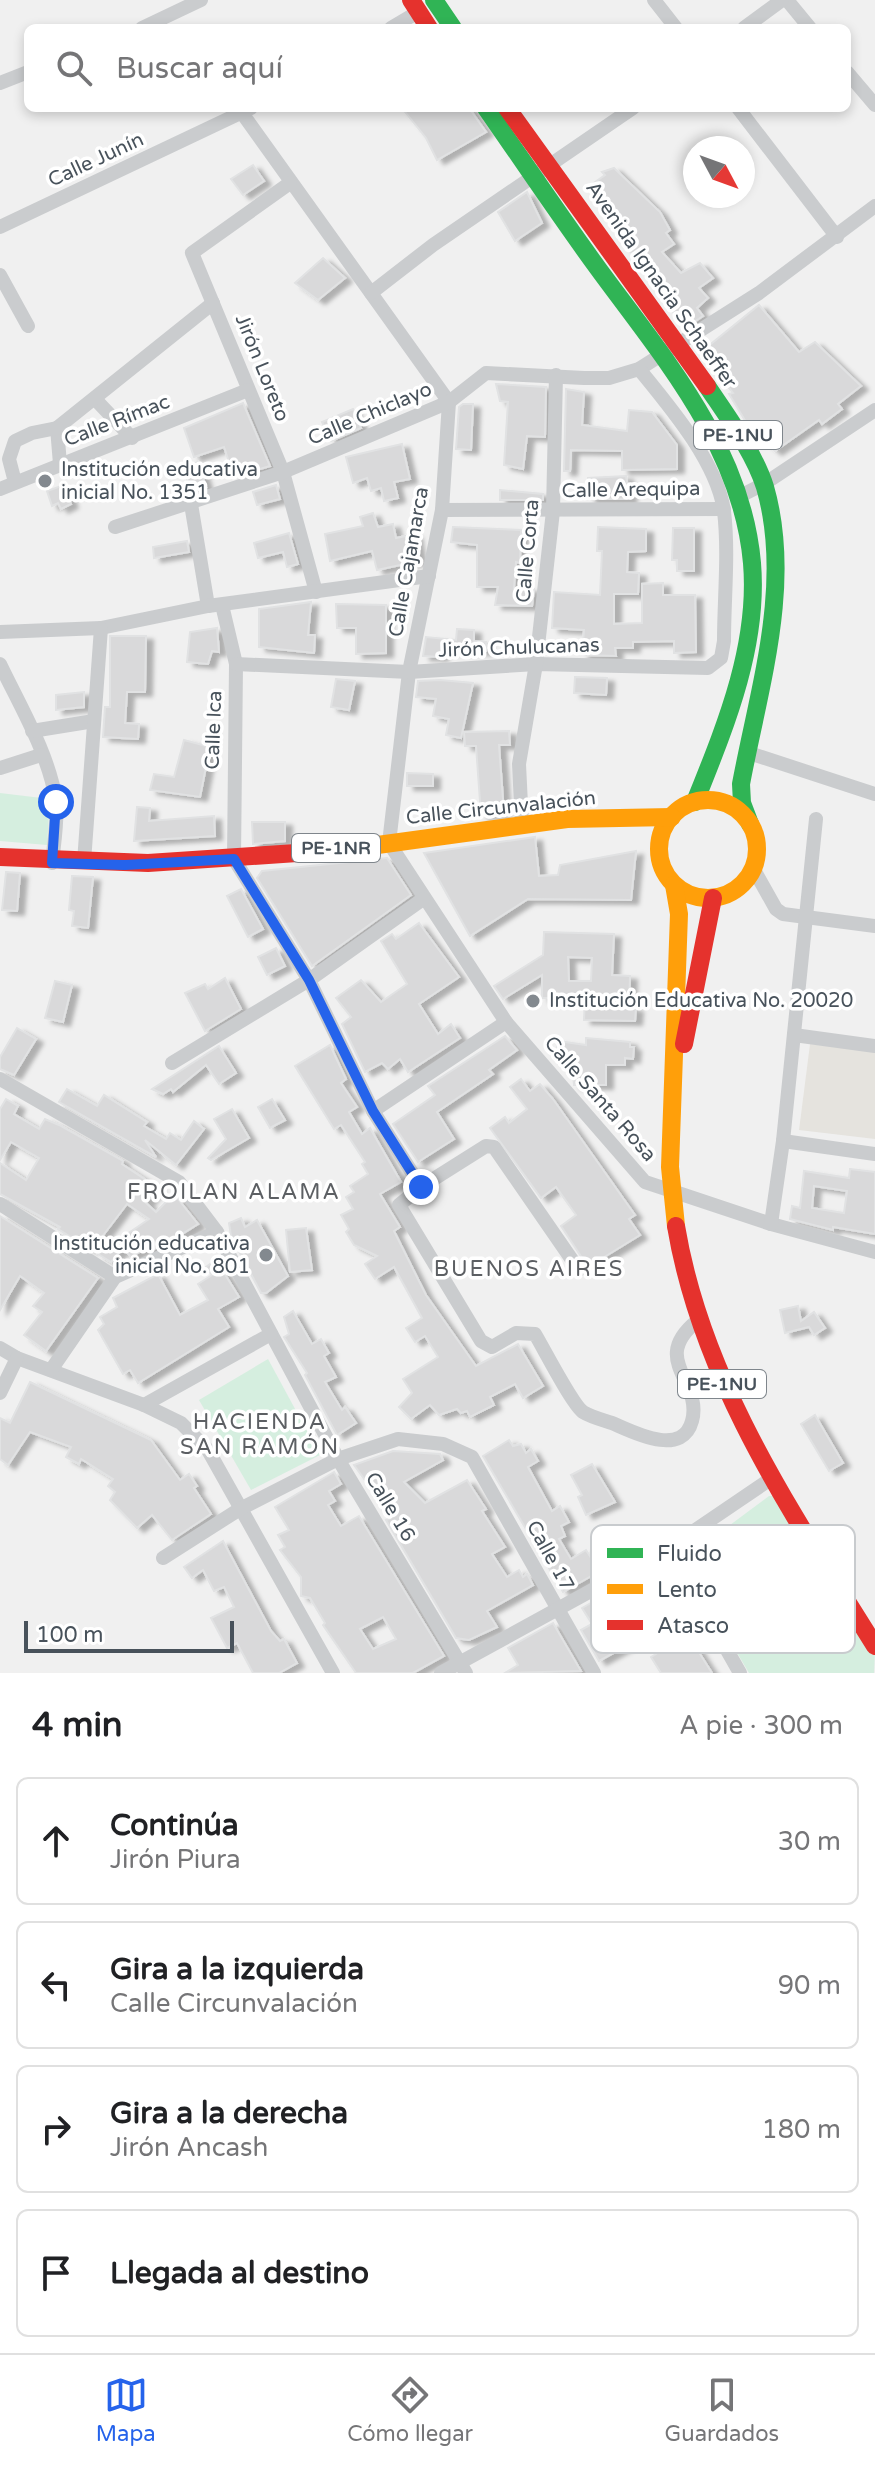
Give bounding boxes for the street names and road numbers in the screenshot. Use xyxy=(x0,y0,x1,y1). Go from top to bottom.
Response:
street label: Calle Junín xyxy=(44,127,148,193)
street label: Avenida Ignacia Schaeffer xyxy=(580,177,742,393)
street label: Jirón Loreto xyxy=(230,311,294,425)
street label: Calle Chiclayo xyxy=(304,377,436,451)
street label: Calle Rímac xyxy=(61,390,173,452)
road number: PE-1NU xyxy=(694,421,782,449)
street label: Calle Arequipa xyxy=(561,477,701,503)
street label: Calle Cajamarca xyxy=(384,485,434,639)
street label: Calle Corta xyxy=(512,498,544,604)
street label: Jirón Chulucanas xyxy=(438,633,600,663)
street label: Calle Ica xyxy=(201,690,227,770)
street label: Calle Circunvalación xyxy=(405,786,597,830)
road number: PE-1NR xyxy=(292,834,380,862)
street label: Calle Santa Rosa xyxy=(539,1031,661,1167)
road number: PE-1NU xyxy=(678,1370,766,1398)
street label: Calle 16 xyxy=(360,1468,420,1546)
street label: Calle 17 xyxy=(521,1517,579,1595)

